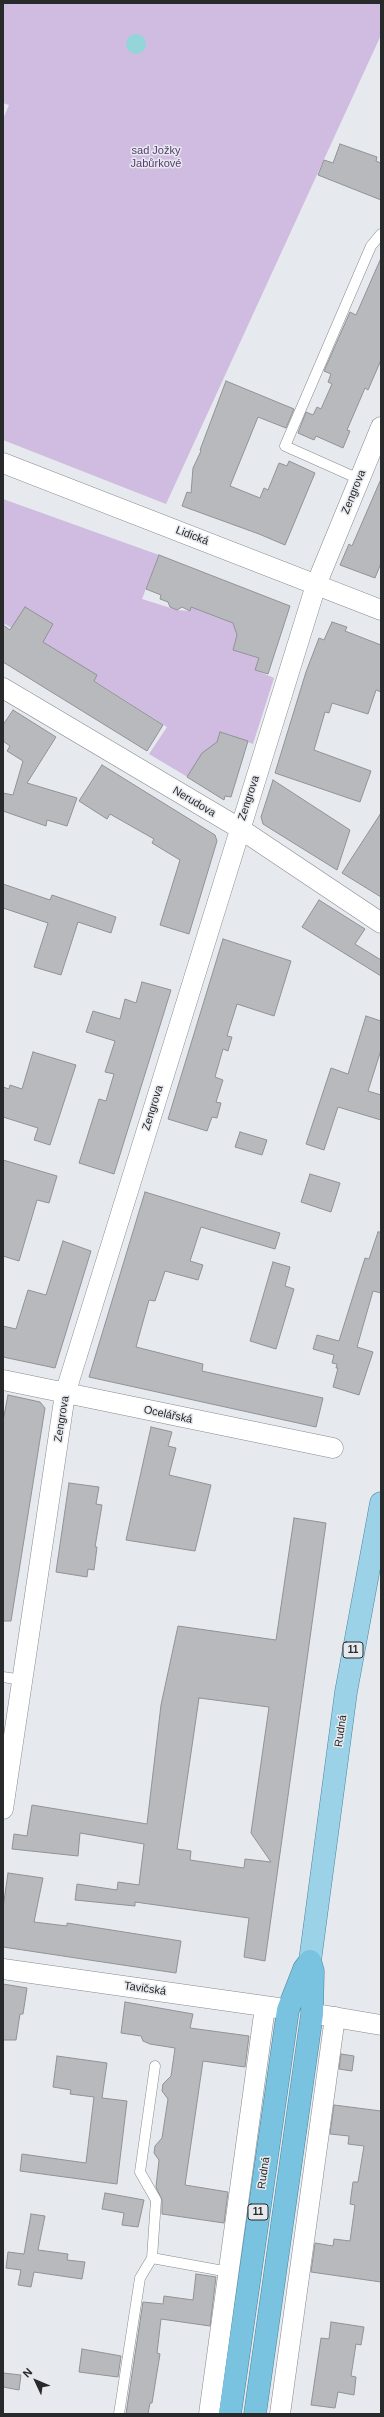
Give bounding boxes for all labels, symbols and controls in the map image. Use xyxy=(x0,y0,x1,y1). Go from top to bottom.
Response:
park label: sad Jožky Jabůrkové xyxy=(131,144,181,170)
street label: Zengrova xyxy=(339,468,369,516)
street label: Lidická xyxy=(174,524,210,548)
street label: Zengrova xyxy=(236,774,262,822)
street label: Nerudova xyxy=(170,784,218,820)
street label: Zengrova xyxy=(140,1084,166,1132)
street label: Zengrova xyxy=(52,1395,72,1443)
street label: Ocelářská xyxy=(142,1403,194,1427)
road number: 11 xyxy=(343,1642,363,1658)
street label: Rudná xyxy=(332,1714,350,1748)
street label: Tavičská xyxy=(123,1980,167,1998)
street label: Rudná xyxy=(255,2156,273,2190)
road number: 11 xyxy=(248,2204,268,2220)
north arrow xyxy=(16,2361,56,2401)
text: N xyxy=(20,2366,34,2380)

